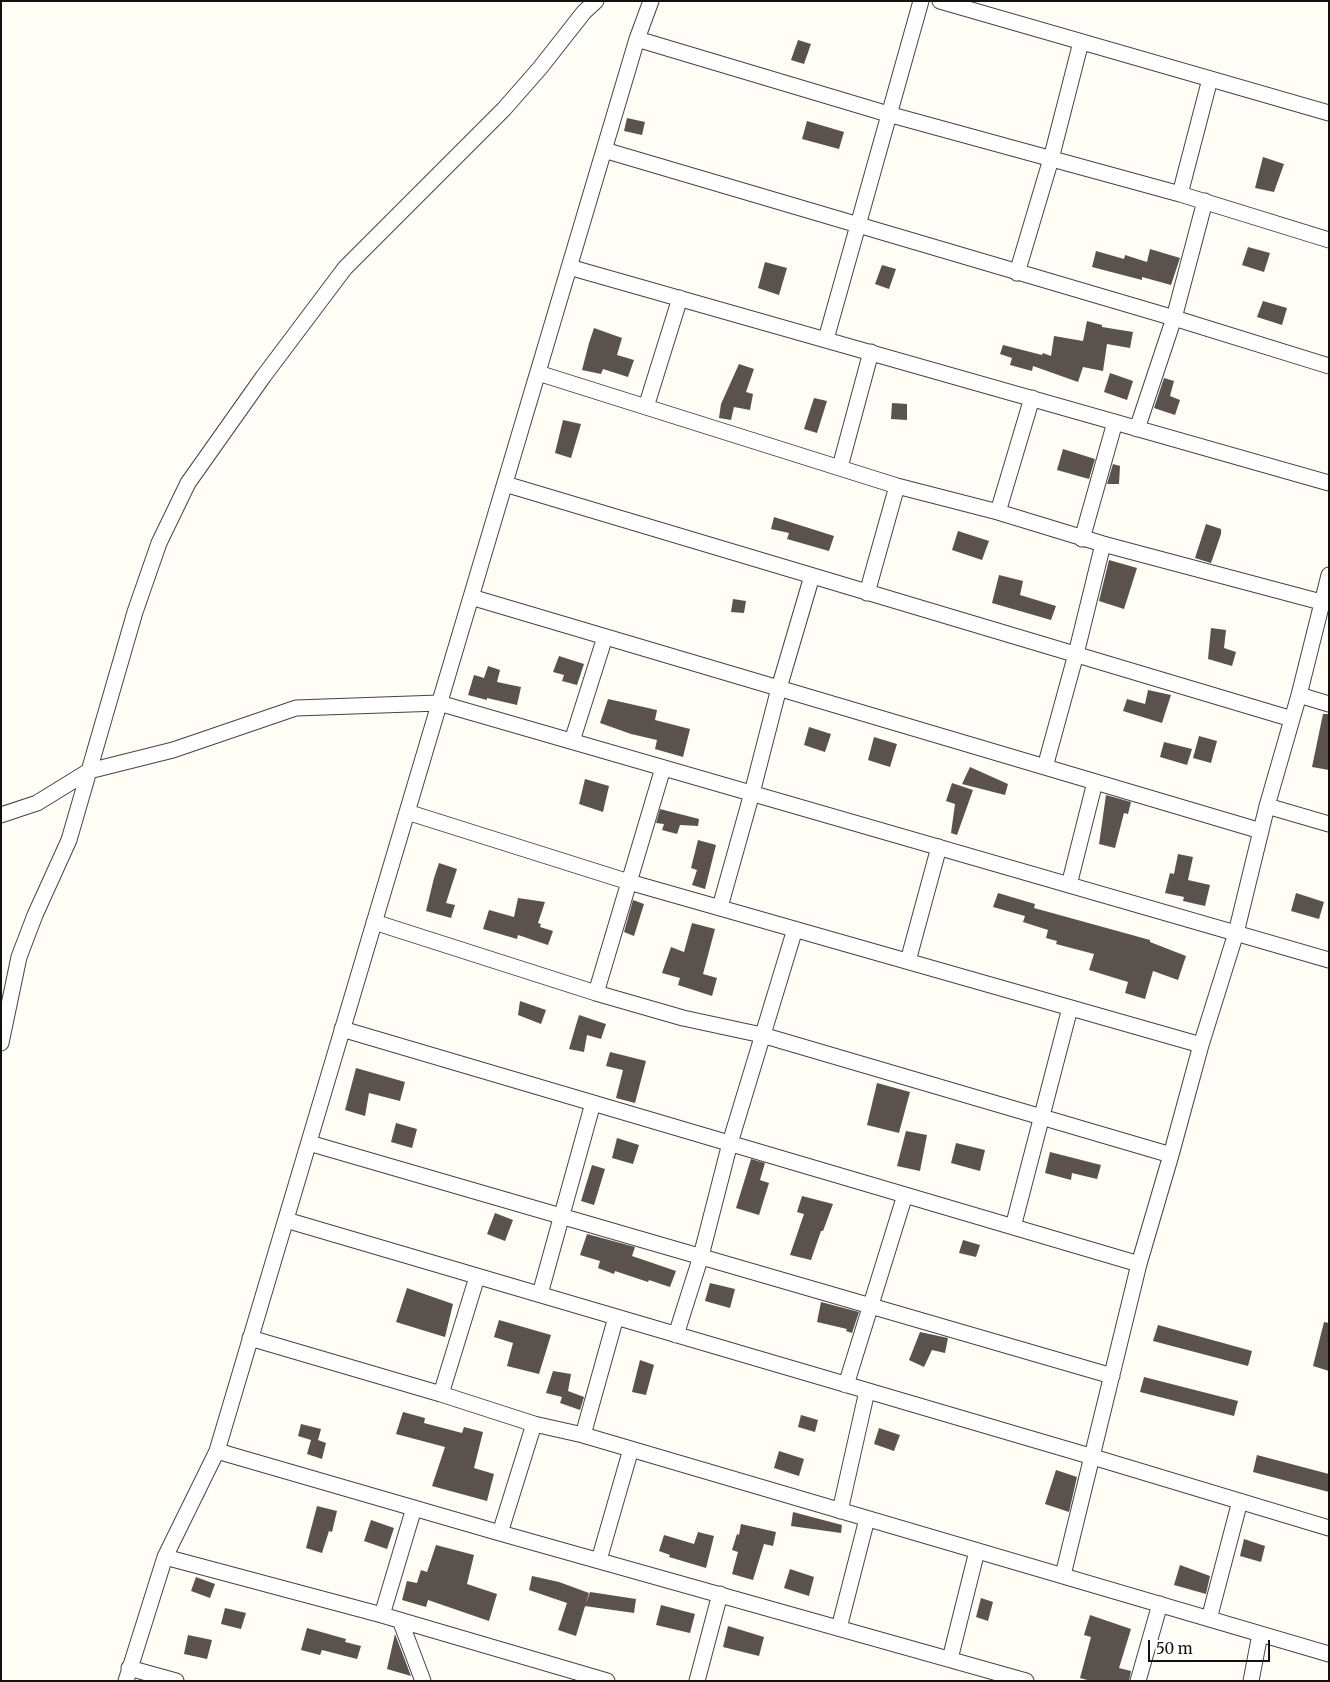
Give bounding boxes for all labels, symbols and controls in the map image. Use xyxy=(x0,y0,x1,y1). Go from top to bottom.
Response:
scale bar xyxy=(1150,1630,1272,1662)
text: 50 m xyxy=(1156,1639,1193,1658)

